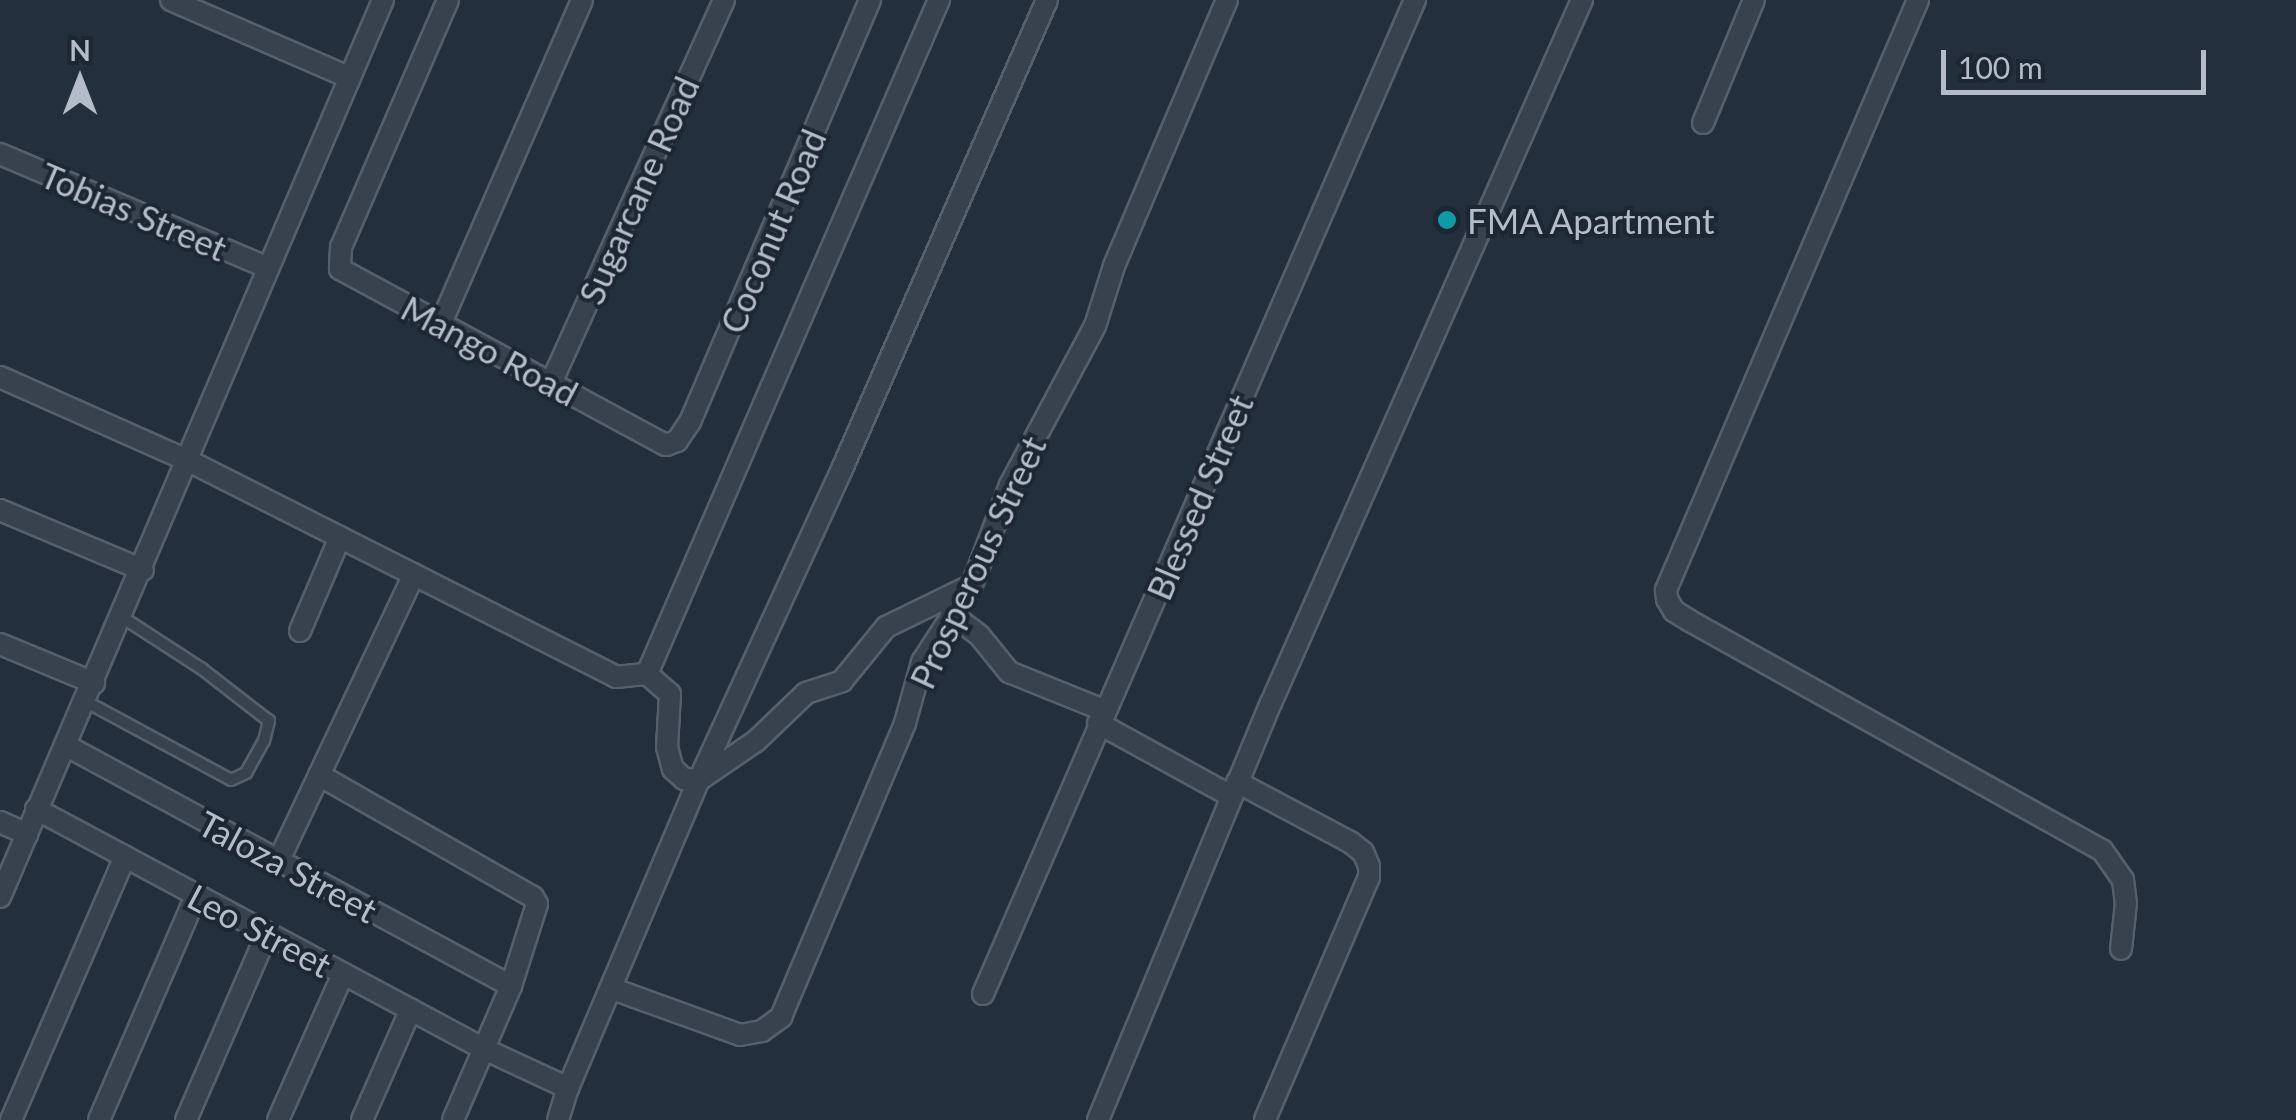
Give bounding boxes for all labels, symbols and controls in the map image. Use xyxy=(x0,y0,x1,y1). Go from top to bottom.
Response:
north arrow xyxy=(30,30,130,130)
scale bar xyxy=(1946,30,2211,92)
text: N xyxy=(69,33,91,67)
text: 100 m xyxy=(1958,49,2043,85)
street label: Sugarcane Road xyxy=(569,70,707,310)
street label: Coconut Road xyxy=(710,123,834,339)
street label: Tobias Street xyxy=(35,153,233,269)
place label: FMA Apartment xyxy=(1467,199,1717,241)
marker: FMA Apartment xyxy=(1436,209,1458,231)
street label: Mango Road xyxy=(395,286,585,414)
street label: Blessed Street xyxy=(1137,388,1261,606)
street label: Prosperous Street xyxy=(900,429,1054,695)
street label: Taloza Street xyxy=(192,801,384,931)
street label: Leo Street xyxy=(181,875,339,985)

